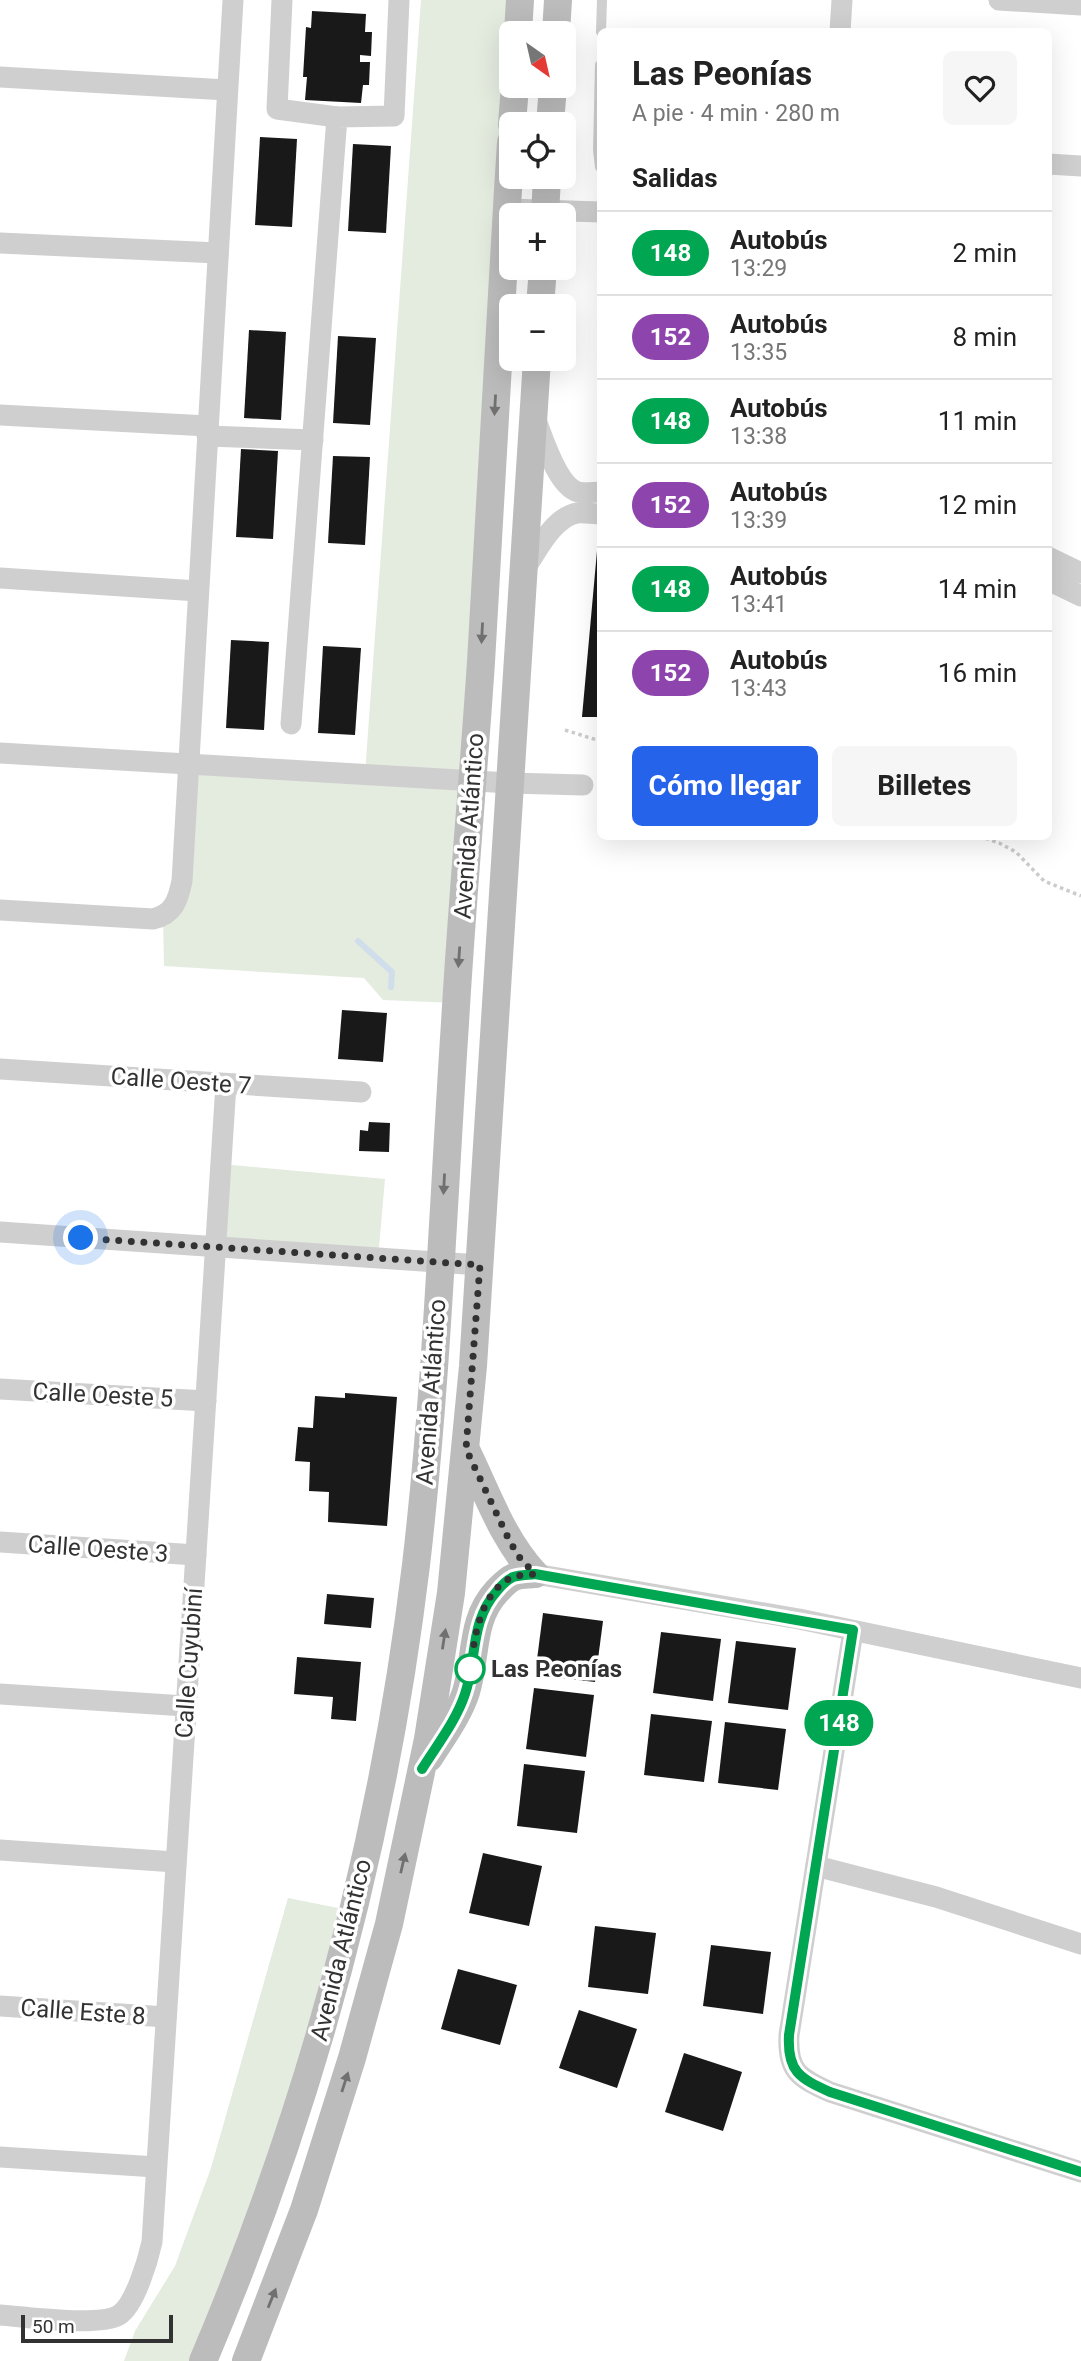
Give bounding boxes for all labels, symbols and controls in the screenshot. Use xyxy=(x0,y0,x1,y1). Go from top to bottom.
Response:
north arrow xyxy=(499,21,576,98)
map controls xyxy=(499,21,576,371)
button: heart xyxy=(943,51,1017,125)
text: Las Peonías xyxy=(632,54,812,93)
text: A pie · 4 min · 280 m xyxy=(632,100,840,127)
button: locate xyxy=(499,112,576,189)
text: Salidas xyxy=(632,163,718,193)
button: + xyxy=(499,203,576,280)
text: Autobús xyxy=(730,225,828,255)
text: 2 min xyxy=(952,238,1017,268)
text: 148 xyxy=(650,239,691,267)
text: 13:29 xyxy=(730,255,787,282)
button: − xyxy=(499,294,576,371)
text: Autobús xyxy=(730,309,828,339)
text: 8 min xyxy=(952,322,1017,352)
text: 152 xyxy=(650,323,691,351)
text: 13:35 xyxy=(730,339,787,366)
text: Autobús xyxy=(730,393,828,423)
one-way arrow xyxy=(489,395,500,417)
text: 11 min xyxy=(938,406,1017,436)
text: 148 xyxy=(650,407,691,435)
text: 13:38 xyxy=(730,423,787,450)
text: Autobús xyxy=(730,477,828,507)
text: 12 min xyxy=(938,490,1017,520)
text: 152 xyxy=(650,491,691,519)
text: 13:39 xyxy=(730,507,787,534)
text: Autobús xyxy=(730,561,828,591)
text: 14 min xyxy=(938,574,1017,604)
text: 148 xyxy=(650,575,691,603)
text: 13:41 xyxy=(730,591,787,618)
one-way arrow xyxy=(477,622,488,644)
text: Autobús xyxy=(730,645,828,675)
text: 16 min xyxy=(938,658,1017,688)
text: 152 xyxy=(650,659,691,687)
text: 13:43 xyxy=(730,675,787,702)
street label: Avenida Atlántico xyxy=(449,732,489,920)
button: Cómo llegar xyxy=(632,746,818,826)
button: Billetes xyxy=(832,746,1017,826)
one-way arrow xyxy=(453,946,464,968)
street label: Calle Oeste 7 xyxy=(110,1062,252,1100)
one-way arrow xyxy=(439,1173,450,1195)
your location xyxy=(63,1220,98,1255)
street label: Avenida Atlántico xyxy=(411,1298,451,1486)
street label: Calle Oeste 5 xyxy=(32,1377,174,1413)
street label: Calle Oeste 3 xyxy=(27,1530,169,1568)
street label: Calle Cuyubiní xyxy=(170,1586,208,1739)
one-way arrow xyxy=(439,1628,450,1650)
marker: Las Peonías xyxy=(455,1654,485,1684)
place label: Las Peonías xyxy=(491,1655,622,1683)
line badge: 148 xyxy=(799,1700,879,1746)
text: 148 xyxy=(818,1709,860,1737)
one-way arrow xyxy=(398,1852,409,1874)
street label: Avenida Atlántico xyxy=(305,1856,377,2044)
street label: Calle Este 8 xyxy=(20,1994,146,2030)
one-way arrow xyxy=(340,2072,350,2093)
one-way arrow xyxy=(266,2287,277,2308)
scale bar xyxy=(21,2312,173,2344)
text: 50 m xyxy=(32,2315,75,2338)

